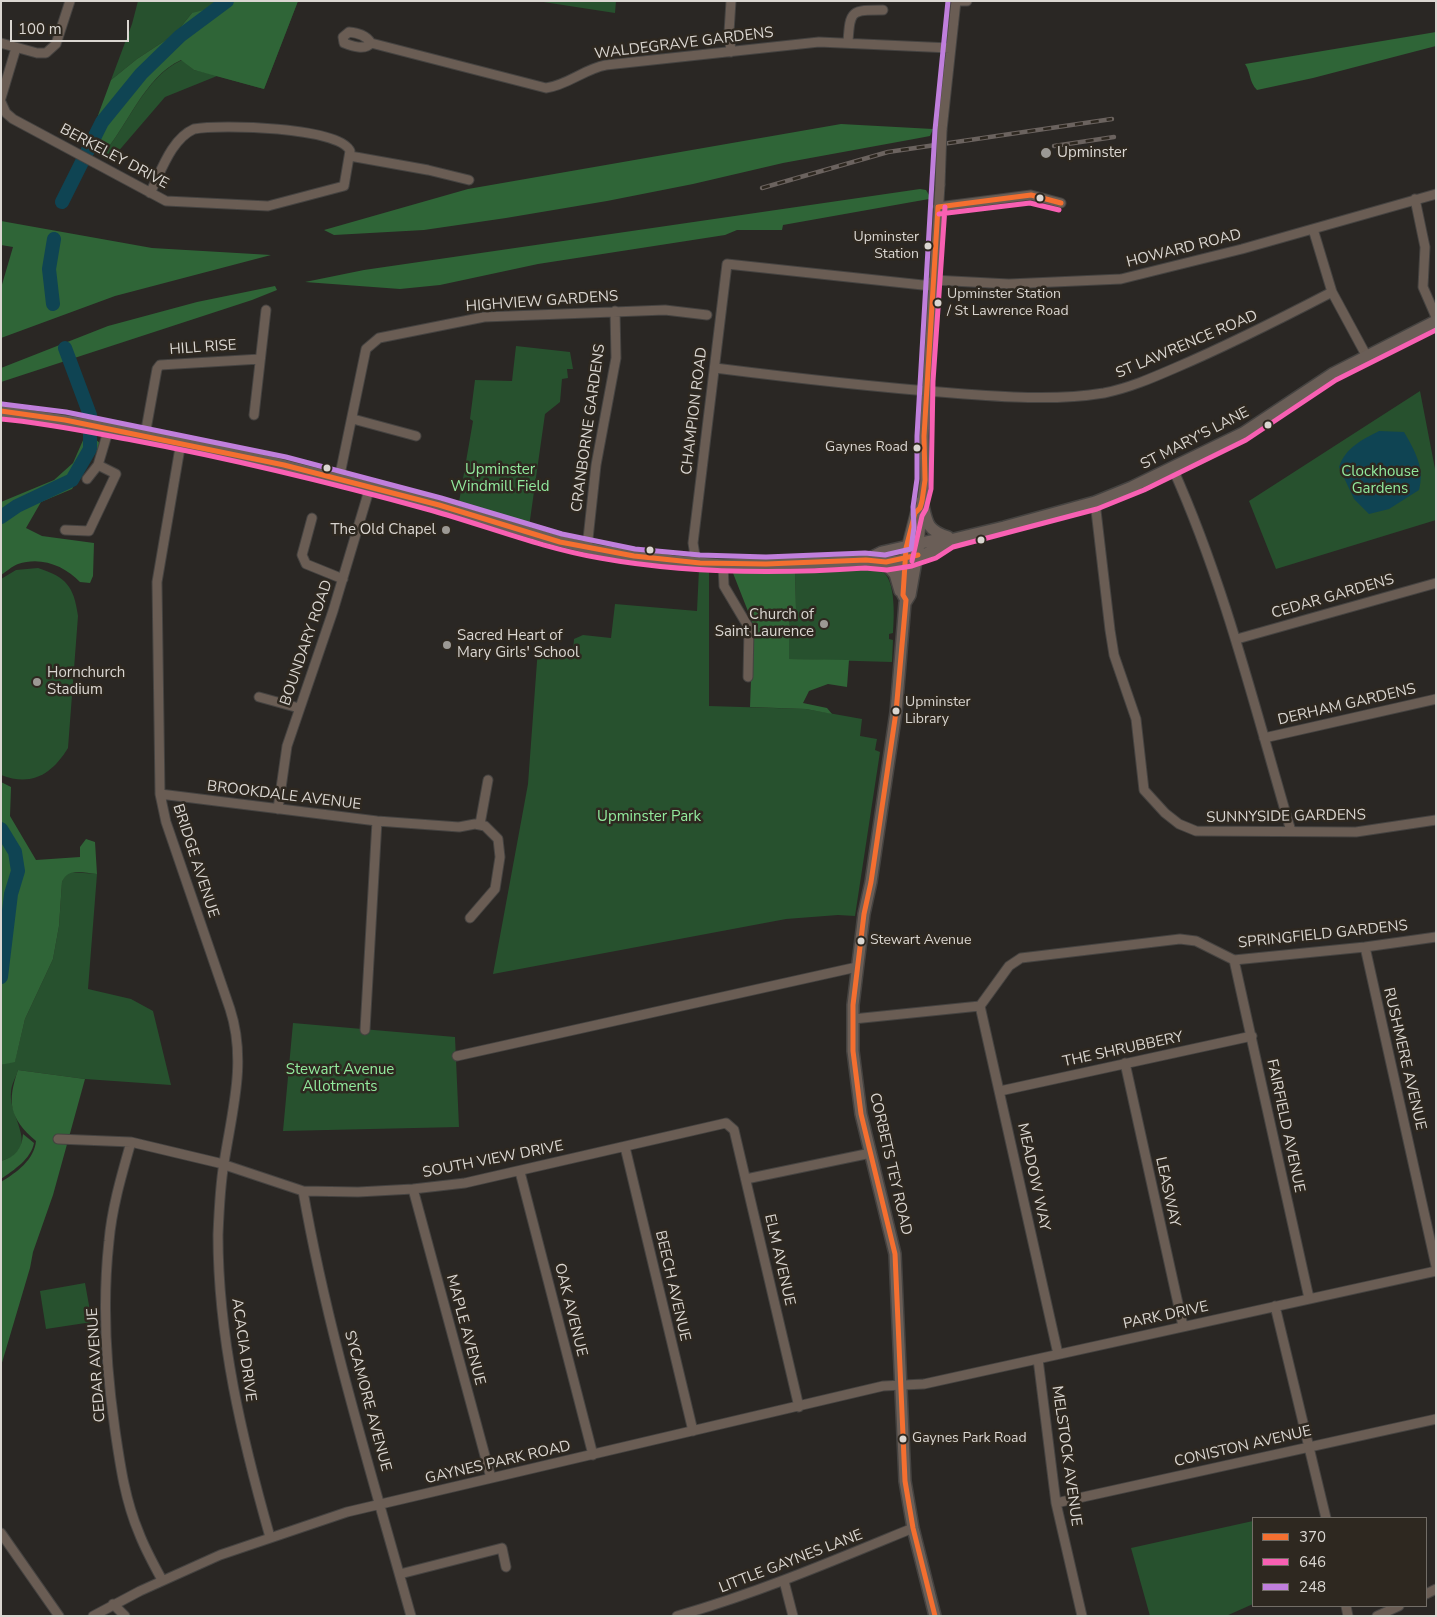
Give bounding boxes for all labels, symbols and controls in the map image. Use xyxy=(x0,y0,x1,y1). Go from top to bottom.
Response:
scale bar xyxy=(12,10,131,42)
text: 100 m xyxy=(18,19,62,39)
street label: WALDEGRAVE GARDENS xyxy=(593,24,775,64)
street label: BERKELEY DRIVE xyxy=(56,121,172,193)
place label: Upminster xyxy=(1057,144,1127,162)
marker: Upminster xyxy=(1039,146,1053,160)
unlabelled marker xyxy=(1035,193,1045,203)
street label: HOWARD ROAD xyxy=(1125,226,1243,272)
place label: Upminster Station xyxy=(854,230,919,262)
marker: Upminster Station xyxy=(923,241,933,251)
place label: Upminster Station / St Lawrence Road xyxy=(947,287,1069,320)
street label: HIGHVIEW GARDENS xyxy=(465,288,619,316)
marker: Upminster Station / St Lawrence Road xyxy=(933,298,943,308)
street label: ST LAWRENCE ROAD xyxy=(1113,307,1261,383)
street label: HILL RISE xyxy=(169,337,237,359)
street label: CRANBORNE GARDENS xyxy=(568,343,610,513)
street label: CHAMPION ROAD xyxy=(678,346,712,476)
street label: ST MARY'S LANE xyxy=(1138,404,1252,474)
unlabelled marker xyxy=(1263,420,1273,430)
place label: Gaynes Road xyxy=(825,440,908,456)
marker: Gaynes Road xyxy=(912,443,922,453)
park label: Upminster Windmill Field xyxy=(450,461,550,496)
unlabelled marker xyxy=(322,463,332,473)
park label: Clockhouse Gardens xyxy=(1341,463,1419,498)
place label: The Old Chapel xyxy=(330,521,436,539)
marker: The Old Chapel xyxy=(440,524,452,536)
unlabelled marker xyxy=(976,535,986,545)
unlabelled marker xyxy=(645,545,655,555)
street label: CEDAR GARDENS xyxy=(1270,571,1396,623)
street label: BOUNDARY ROAD xyxy=(277,578,337,708)
place label: Church of Saint Laurence xyxy=(715,606,814,641)
marker: Church of Saint Laurence xyxy=(818,618,830,630)
place label: Sacred Heart of Mary Girls' School xyxy=(457,627,579,662)
marker: Sacred Heart of Mary Girls' School xyxy=(441,639,453,651)
place label: Hornchurch Stadium xyxy=(47,664,125,699)
marker: Hornchurch Stadium xyxy=(31,676,43,688)
street label: DERHAM GARDENS xyxy=(1276,680,1418,730)
place label: Upminster Library xyxy=(905,695,970,728)
marker: Upminster Library xyxy=(891,706,901,716)
street label: BROOKDALE AVENUE xyxy=(206,778,362,814)
street label: BRIDGE AVENUE xyxy=(168,802,222,920)
street label: SUNNYSIDE GARDENS xyxy=(1206,807,1366,827)
park label: Upminster Park xyxy=(597,808,701,826)
street label: SPRINGFIELD GARDENS xyxy=(1237,917,1409,953)
place label: Stewart Avenue xyxy=(870,933,971,949)
marker: Stewart Avenue xyxy=(856,936,866,946)
street label: RUSHMERE AVENUE xyxy=(1379,986,1429,1132)
street label: THE SHRUBBERY xyxy=(1061,1028,1185,1072)
street label: FAIRFIELD AVENUE xyxy=(1262,1058,1308,1194)
park label: Stewart Avenue Allotments xyxy=(286,1061,394,1096)
street label: CORBETS TEY ROAD xyxy=(865,1091,915,1237)
street label: MEADOW WAY xyxy=(1013,1122,1053,1232)
street label: SOUTH VIEW DRIVE xyxy=(421,1138,565,1182)
street label: LEASWAY xyxy=(1151,1155,1183,1229)
street label: ELM AVENUE xyxy=(760,1212,798,1308)
street label: BEECH AVENUE xyxy=(651,1229,693,1343)
street label: OAK AVENUE xyxy=(550,1262,590,1358)
street label: MAPLE AVENUE xyxy=(442,1273,488,1387)
street label: ACACIA DRIVE xyxy=(227,1297,259,1403)
street label: PARK DRIVE xyxy=(1122,1298,1210,1334)
street label: CEDAR AVENUE xyxy=(84,1307,110,1423)
street label: SYCAMORE AVENUE xyxy=(340,1329,394,1473)
street label: MELSTOCK AVENUE xyxy=(1047,1385,1085,1527)
street label: CONISTON AVENUE xyxy=(1173,1422,1313,1472)
place label: Gaynes Park Road xyxy=(912,1431,1027,1447)
marker: Gaynes Park Road xyxy=(898,1434,908,1444)
street label: GAYNES PARK ROAD xyxy=(423,1437,573,1489)
legend xyxy=(1252,1517,1427,1607)
street label: LITTLE GAYNES LANE xyxy=(717,1526,865,1598)
text: 370 xyxy=(1299,1527,1326,1547)
text: 646 xyxy=(1299,1552,1326,1572)
text: 248 xyxy=(1299,1577,1326,1597)

